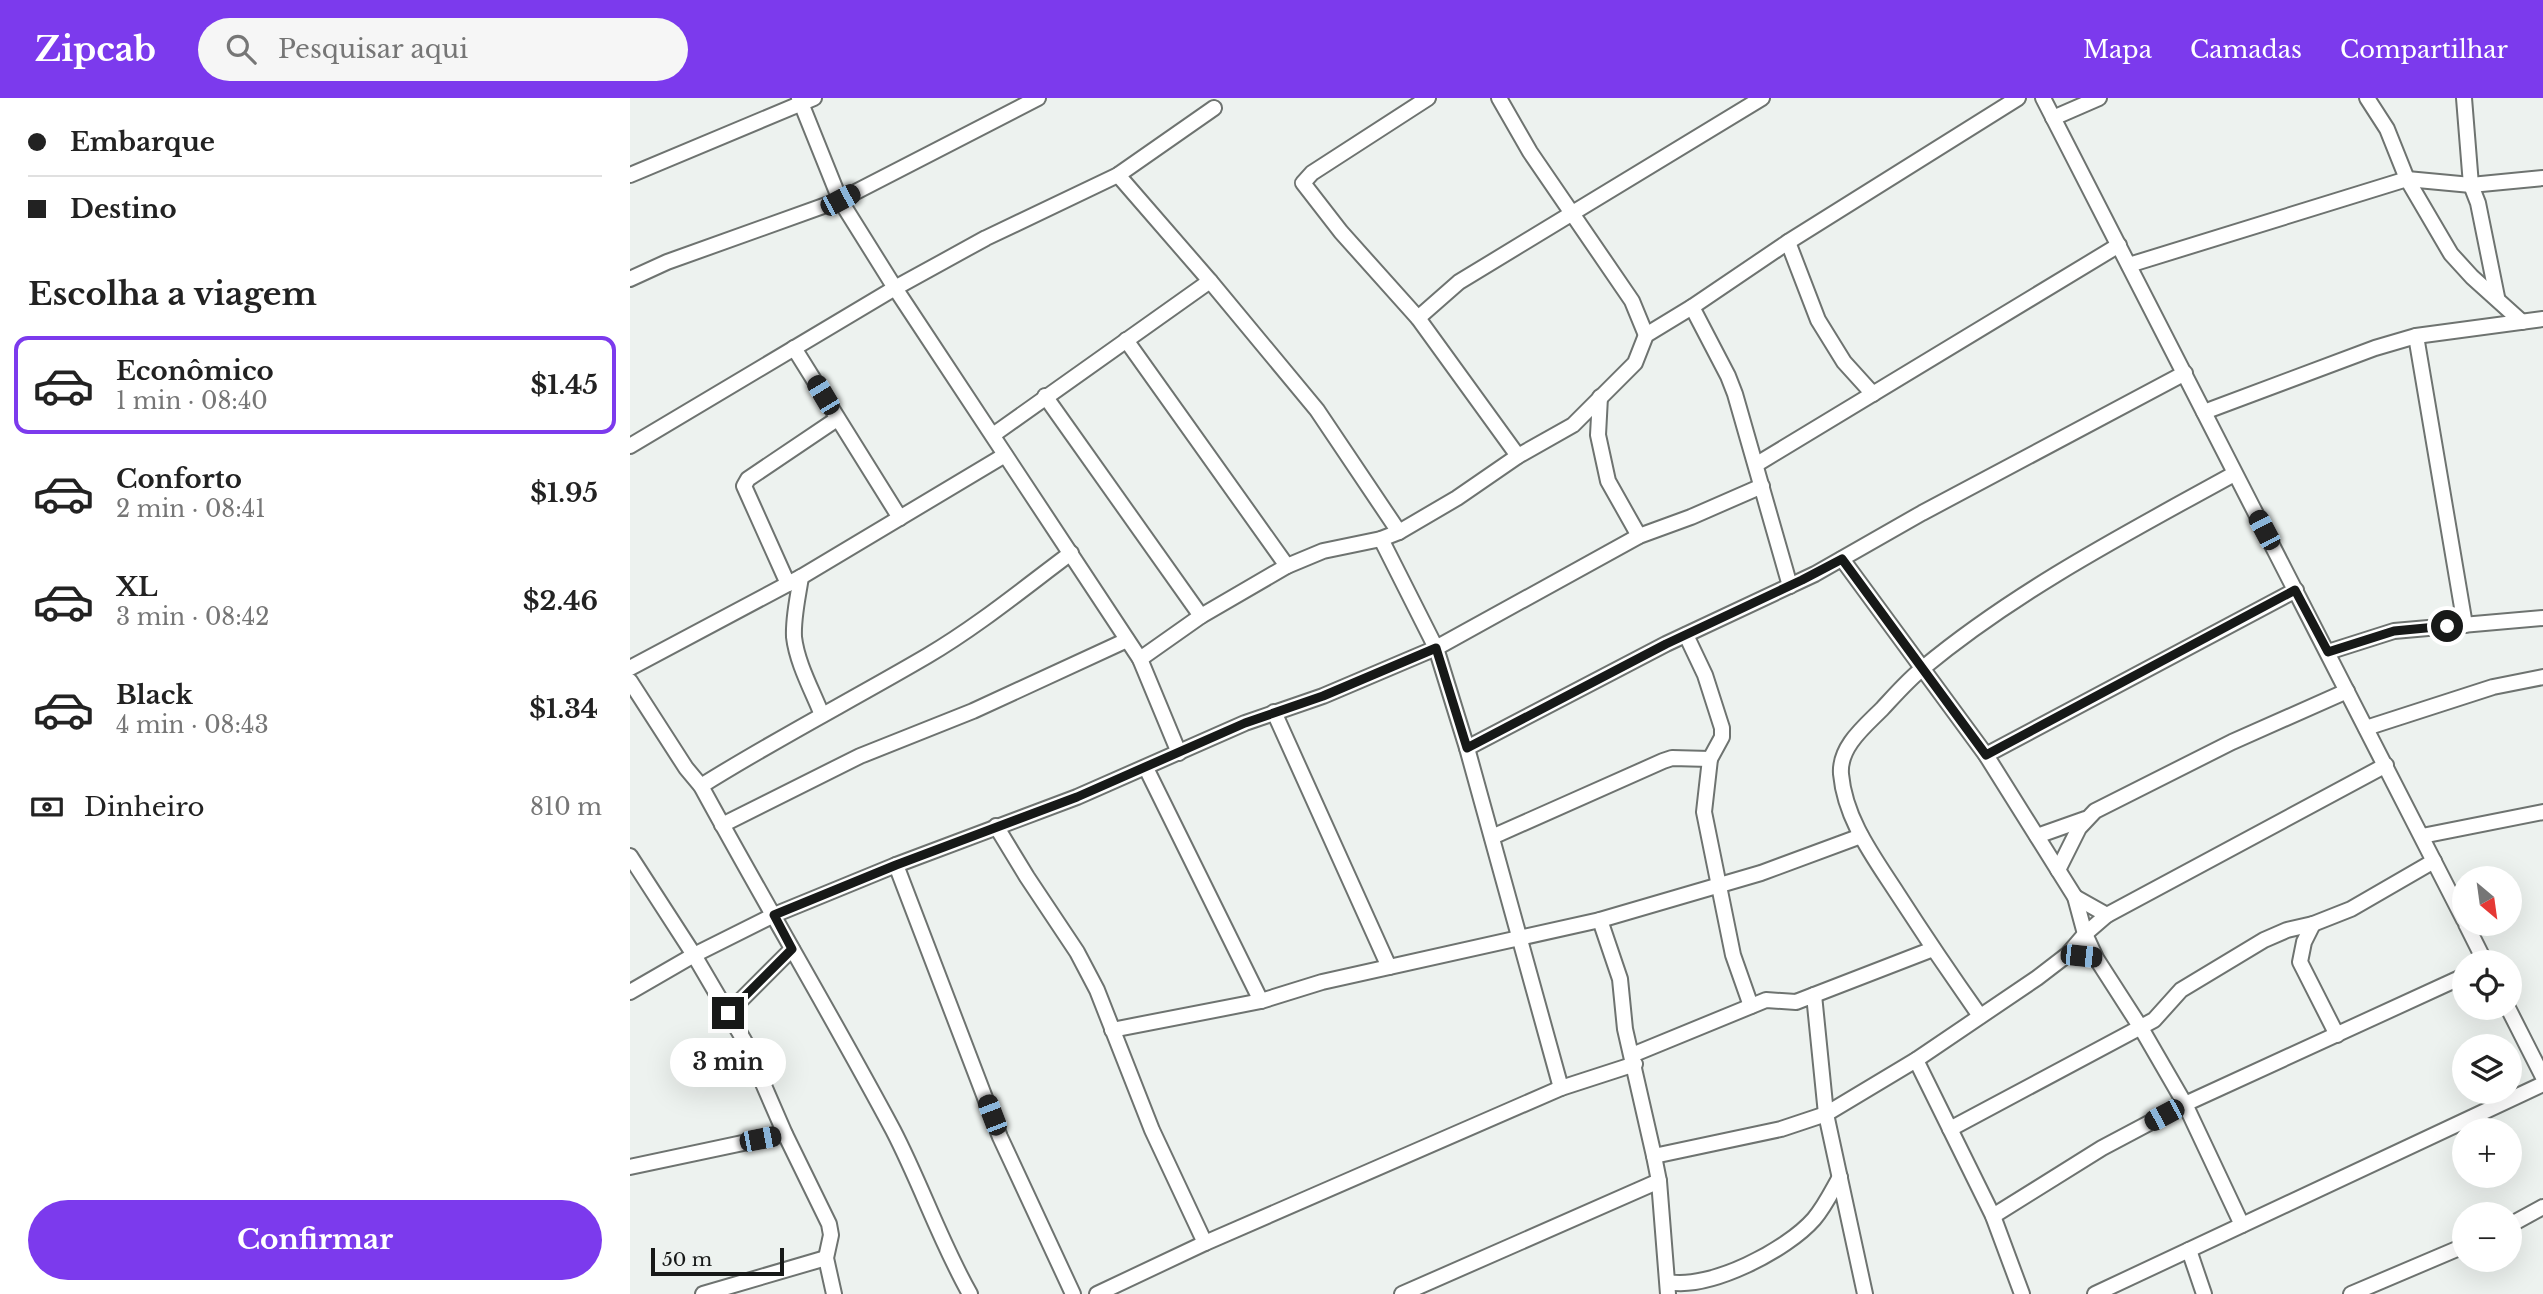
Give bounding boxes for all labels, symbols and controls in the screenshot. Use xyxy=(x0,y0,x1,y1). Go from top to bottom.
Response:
search box xyxy=(198,18,688,81)
text: Zipcab xyxy=(35,29,156,70)
icon: search xyxy=(222,30,260,68)
text: Pesquisar aqui xyxy=(278,33,468,65)
text: Mapa xyxy=(2083,35,2152,64)
text: Camadas xyxy=(2190,35,2302,64)
text: Compartilhar xyxy=(2340,35,2508,64)
text: Embarque xyxy=(70,126,215,158)
car xyxy=(817,181,864,219)
text: Destino xyxy=(70,193,177,225)
text: Escolha a viagem xyxy=(28,274,317,314)
icon: car xyxy=(32,354,95,417)
text: Econômico xyxy=(116,355,274,387)
text: $1.45 xyxy=(530,369,598,401)
car xyxy=(804,372,843,418)
text: 1 min · 08:40 xyxy=(116,387,268,415)
icon: car xyxy=(32,462,95,525)
text: Conforto xyxy=(116,463,242,495)
text: $1.95 xyxy=(530,477,598,509)
text: 2 min · 08:41 xyxy=(116,495,266,523)
car xyxy=(2245,507,2284,553)
icon: car xyxy=(32,570,95,633)
text: XL xyxy=(116,571,158,603)
text: $2.46 xyxy=(523,585,598,617)
text: 3 min · 08:42 xyxy=(116,603,269,631)
route start xyxy=(2431,610,2463,642)
icon: car xyxy=(32,678,95,741)
text: Black xyxy=(116,679,193,711)
text: $1.34 xyxy=(529,693,598,725)
text: 4 min · 08:43 xyxy=(116,711,269,739)
icon: cash xyxy=(28,788,66,826)
text: Dinheiro xyxy=(84,791,205,823)
text: 810 m xyxy=(530,793,602,821)
north arrow xyxy=(2452,866,2522,936)
map controls xyxy=(2452,866,2522,1272)
car xyxy=(2060,943,2103,969)
button: locate xyxy=(2452,950,2522,1020)
route end xyxy=(712,997,744,1029)
button: layers xyxy=(2452,1034,2522,1104)
callout: 3 min xyxy=(670,1038,786,1086)
text: 3 min xyxy=(692,1048,764,1076)
car xyxy=(975,1092,1010,1138)
car xyxy=(2141,1096,2188,1134)
button: + xyxy=(2452,1118,2522,1188)
car xyxy=(738,1125,783,1153)
button: Confirmar xyxy=(28,1200,602,1280)
button: − xyxy=(2452,1202,2522,1272)
scale bar xyxy=(651,1245,784,1277)
text: 50 m xyxy=(662,1248,712,1271)

